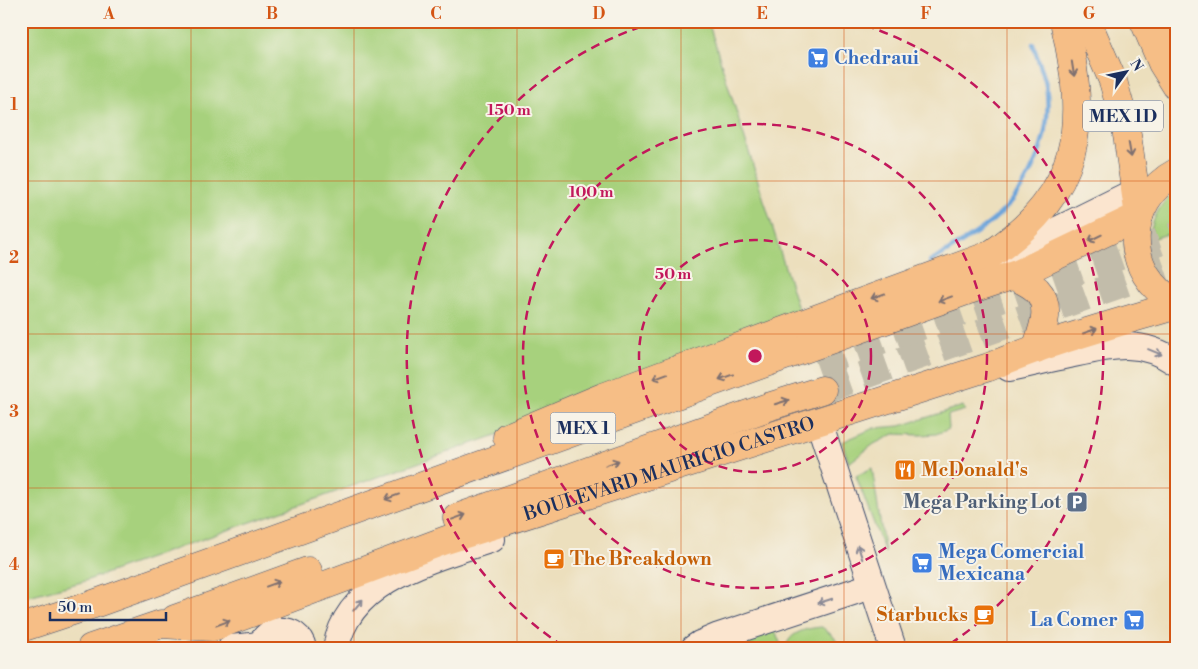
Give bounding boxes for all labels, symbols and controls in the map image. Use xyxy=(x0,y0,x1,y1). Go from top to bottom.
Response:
text: A xyxy=(102,4,115,24)
text: B xyxy=(266,4,278,24)
text: C xyxy=(430,4,442,24)
text: D xyxy=(593,4,606,24)
text: E xyxy=(756,4,768,24)
text: F xyxy=(920,4,932,24)
text: G xyxy=(1083,4,1096,24)
supermarket icon: Chedraui xyxy=(806,46,830,70)
place label: Chedraui xyxy=(834,46,919,70)
north arrow xyxy=(1100,48,1150,98)
text: N xyxy=(1125,56,1147,75)
one-way arrow xyxy=(1069,61,1079,77)
text: 1 xyxy=(10,95,18,115)
road number: MEX 1D xyxy=(1083,100,1163,132)
text: 150 m xyxy=(487,101,531,120)
one-way arrow xyxy=(1125,142,1135,158)
text: 100 m xyxy=(569,183,614,202)
one-way arrow xyxy=(1088,233,1103,243)
text: 2 xyxy=(9,248,19,268)
text: 50 m xyxy=(655,265,691,284)
one-way arrow xyxy=(871,292,886,301)
one-way arrow xyxy=(938,295,953,304)
one-way arrow xyxy=(1081,326,1097,335)
centre of rings xyxy=(746,347,764,365)
one-way arrow xyxy=(1147,348,1162,357)
one-way arrow xyxy=(652,372,668,381)
one-way arrow xyxy=(719,373,734,382)
one-way arrow xyxy=(773,397,789,407)
text: 3 xyxy=(9,402,19,422)
street label: BOULEVARD MAURICIO CASTRO xyxy=(520,411,818,527)
road number: MEX 1 xyxy=(550,412,616,443)
one-way arrow xyxy=(604,458,619,467)
restaurant icon: McDonald's xyxy=(893,458,917,482)
place label: McDonald's xyxy=(921,458,1028,482)
place label: Mega Parking Lot xyxy=(903,490,1061,514)
parking icon: Mega Parking Lot xyxy=(1065,490,1089,514)
one-way arrow xyxy=(384,493,400,502)
one-way arrow xyxy=(451,512,466,521)
place label: Mega Comercial Mexicana xyxy=(938,540,1084,586)
one-way arrow xyxy=(855,545,864,560)
cafe icon: The Breakdown xyxy=(542,547,566,571)
place label: The Breakdown xyxy=(570,547,712,571)
supermarket icon: Mega Comercial Mexicana xyxy=(910,551,934,575)
text: 4 xyxy=(9,555,20,575)
one-way arrow xyxy=(265,579,280,588)
scale bar xyxy=(50,589,166,621)
one-way arrow xyxy=(817,597,833,607)
text: 50 m xyxy=(58,598,92,617)
one-way arrow xyxy=(352,599,363,612)
place label: Starbucks xyxy=(877,603,968,627)
cafe icon: Starbucks xyxy=(972,603,996,627)
place label: La Comer xyxy=(1030,608,1118,632)
supermarket icon: La Comer xyxy=(1122,608,1146,632)
one-way arrow xyxy=(215,618,230,627)

